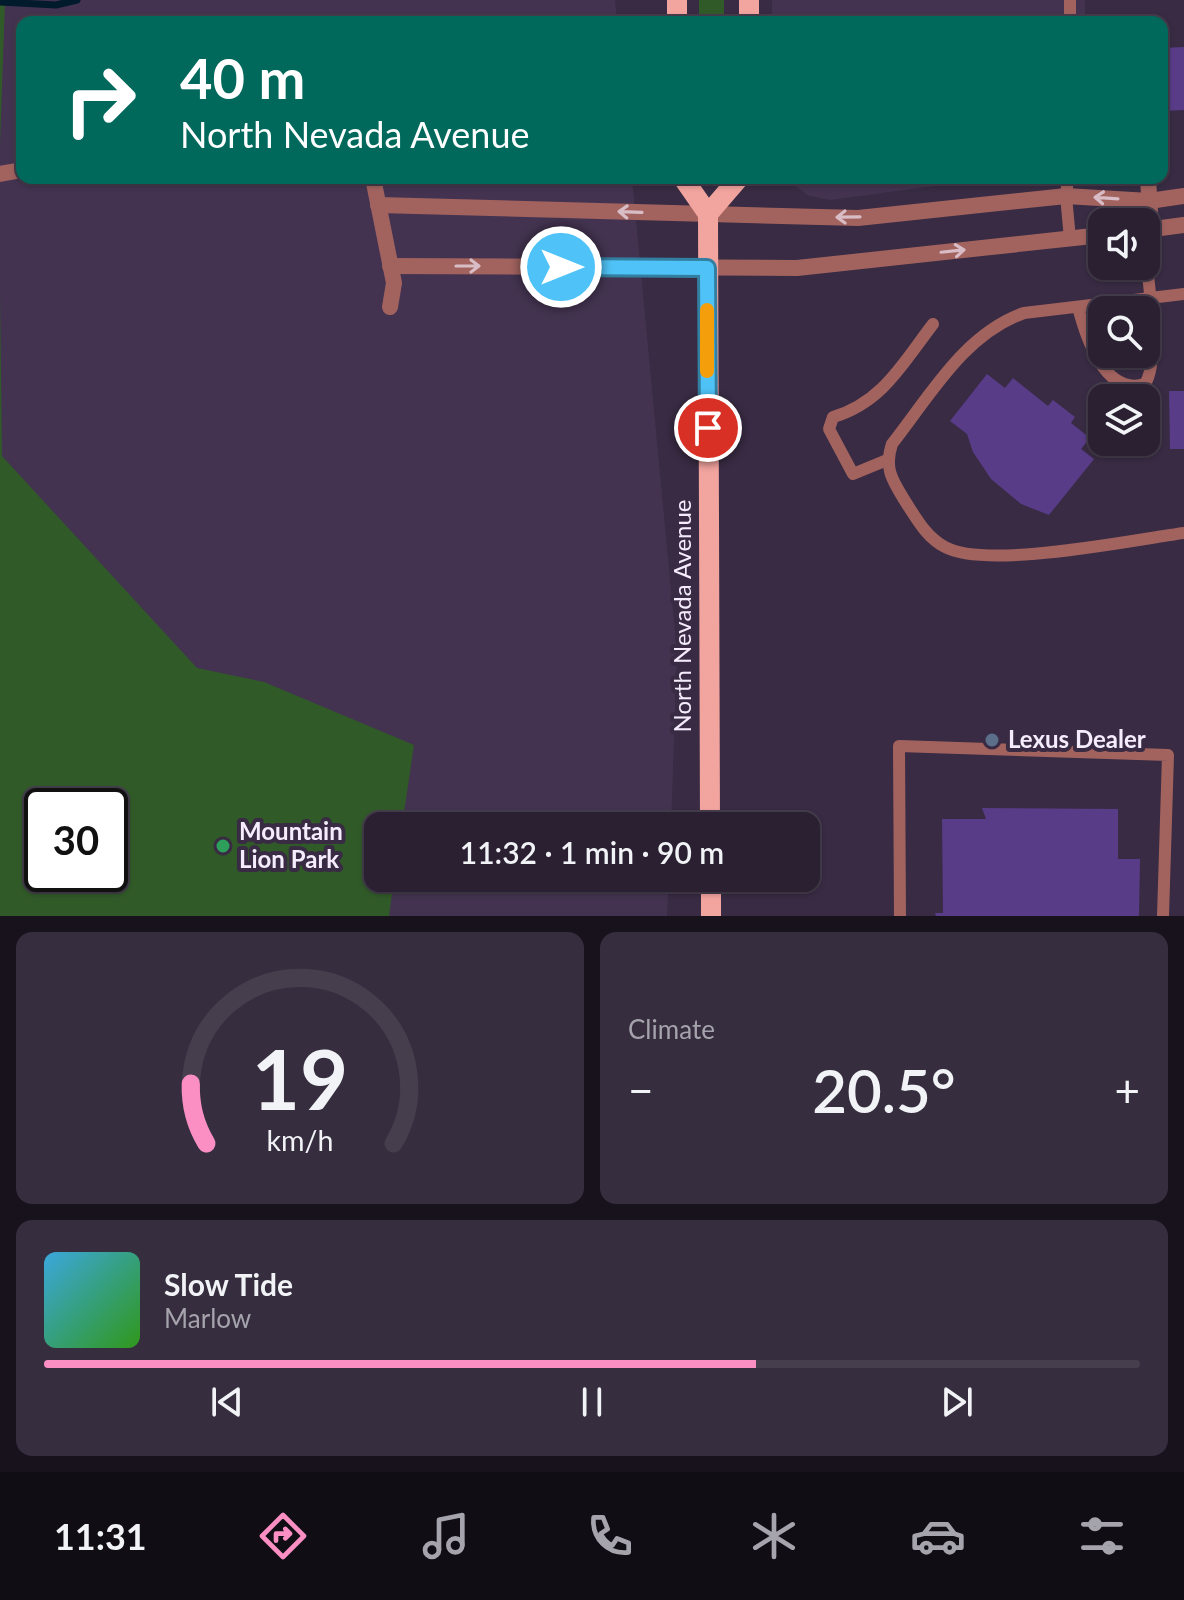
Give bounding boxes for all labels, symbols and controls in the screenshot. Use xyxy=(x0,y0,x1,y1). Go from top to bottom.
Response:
text: 40 m xyxy=(180,44,305,111)
icon: right xyxy=(48,48,152,152)
text: North Nevada Avenue xyxy=(180,112,530,156)
one-way arrow xyxy=(1093,190,1120,205)
one-way arrow xyxy=(617,204,644,219)
map controls xyxy=(1088,208,1160,456)
button: sound xyxy=(1088,208,1160,280)
one-way arrow xyxy=(835,210,862,225)
position arrow xyxy=(519,225,603,309)
one-way arrow xyxy=(939,244,966,259)
one-way arrow xyxy=(454,258,481,274)
button: search xyxy=(1088,296,1160,368)
button: layers xyxy=(1088,384,1160,456)
pin xyxy=(674,394,742,462)
icon: arrive xyxy=(686,406,730,450)
street label: North Nevada Avenue xyxy=(667,499,696,733)
place label: Lexus Dealer xyxy=(1008,724,1146,753)
marker: Lexus Dealer xyxy=(983,731,1001,749)
speed limit sign: 30 xyxy=(24,788,128,892)
place label: Mountain Lion Park xyxy=(239,816,343,873)
text: 11:32 · 1 min · 90 m xyxy=(460,834,724,870)
marker: Mountain Lion Park xyxy=(214,837,232,855)
text: Climate xyxy=(628,1013,715,1045)
text: 19 xyxy=(252,1028,348,1128)
text: 20.5° xyxy=(812,1054,956,1126)
text: − xyxy=(628,1064,654,1116)
text: + xyxy=(1114,1064,1140,1116)
text: km/h xyxy=(267,1123,333,1157)
text: Slow Tide xyxy=(164,1266,293,1302)
text: Marlow xyxy=(164,1302,251,1334)
icon: previous xyxy=(205,1380,249,1424)
icon: pause xyxy=(570,1380,614,1424)
icon: next xyxy=(935,1380,979,1424)
icon: directions xyxy=(255,1508,311,1564)
icon: music xyxy=(418,1508,474,1564)
icon: phone xyxy=(582,1508,638,1564)
icon: climate xyxy=(746,1508,802,1564)
icon: car xyxy=(910,1508,966,1564)
icon: filters xyxy=(1074,1508,1130,1564)
text: 11:31 xyxy=(54,1514,147,1558)

